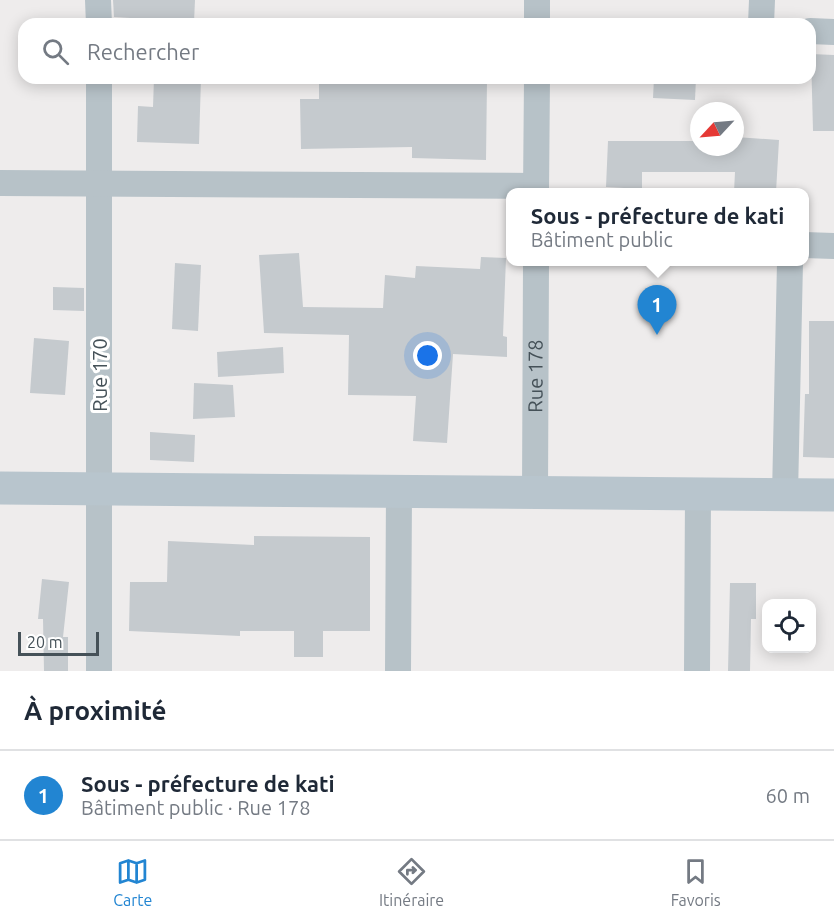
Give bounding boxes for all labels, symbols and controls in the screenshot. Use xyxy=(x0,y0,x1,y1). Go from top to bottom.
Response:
search box xyxy=(18,18,816,84)
icon: search xyxy=(39,35,72,68)
text: Rechercher xyxy=(87,39,199,64)
north arrow xyxy=(690,102,744,156)
popup xyxy=(506,188,809,266)
text: Sous - préfecture de kati xyxy=(531,203,784,228)
text: Bâtiment public xyxy=(531,228,673,251)
pin: 1 xyxy=(638,286,676,335)
street label: Rue 170 xyxy=(88,338,111,412)
street label: Rue 178 xyxy=(523,339,547,413)
your location xyxy=(413,341,442,370)
map controls xyxy=(762,599,816,653)
button: locate xyxy=(762,599,816,653)
scale bar xyxy=(18,629,99,656)
text: 20 m xyxy=(27,633,63,651)
text: À proximité xyxy=(24,696,166,725)
text: Sous - préfecture de kati xyxy=(81,771,335,796)
text: 1 xyxy=(38,784,49,807)
text: 60 m xyxy=(766,784,810,807)
text: Bâtiment public · Rue 178 xyxy=(81,796,311,819)
tab: Carte xyxy=(113,855,152,909)
tab: Itinéraire xyxy=(379,855,444,909)
tab: Favoris xyxy=(671,855,721,909)

